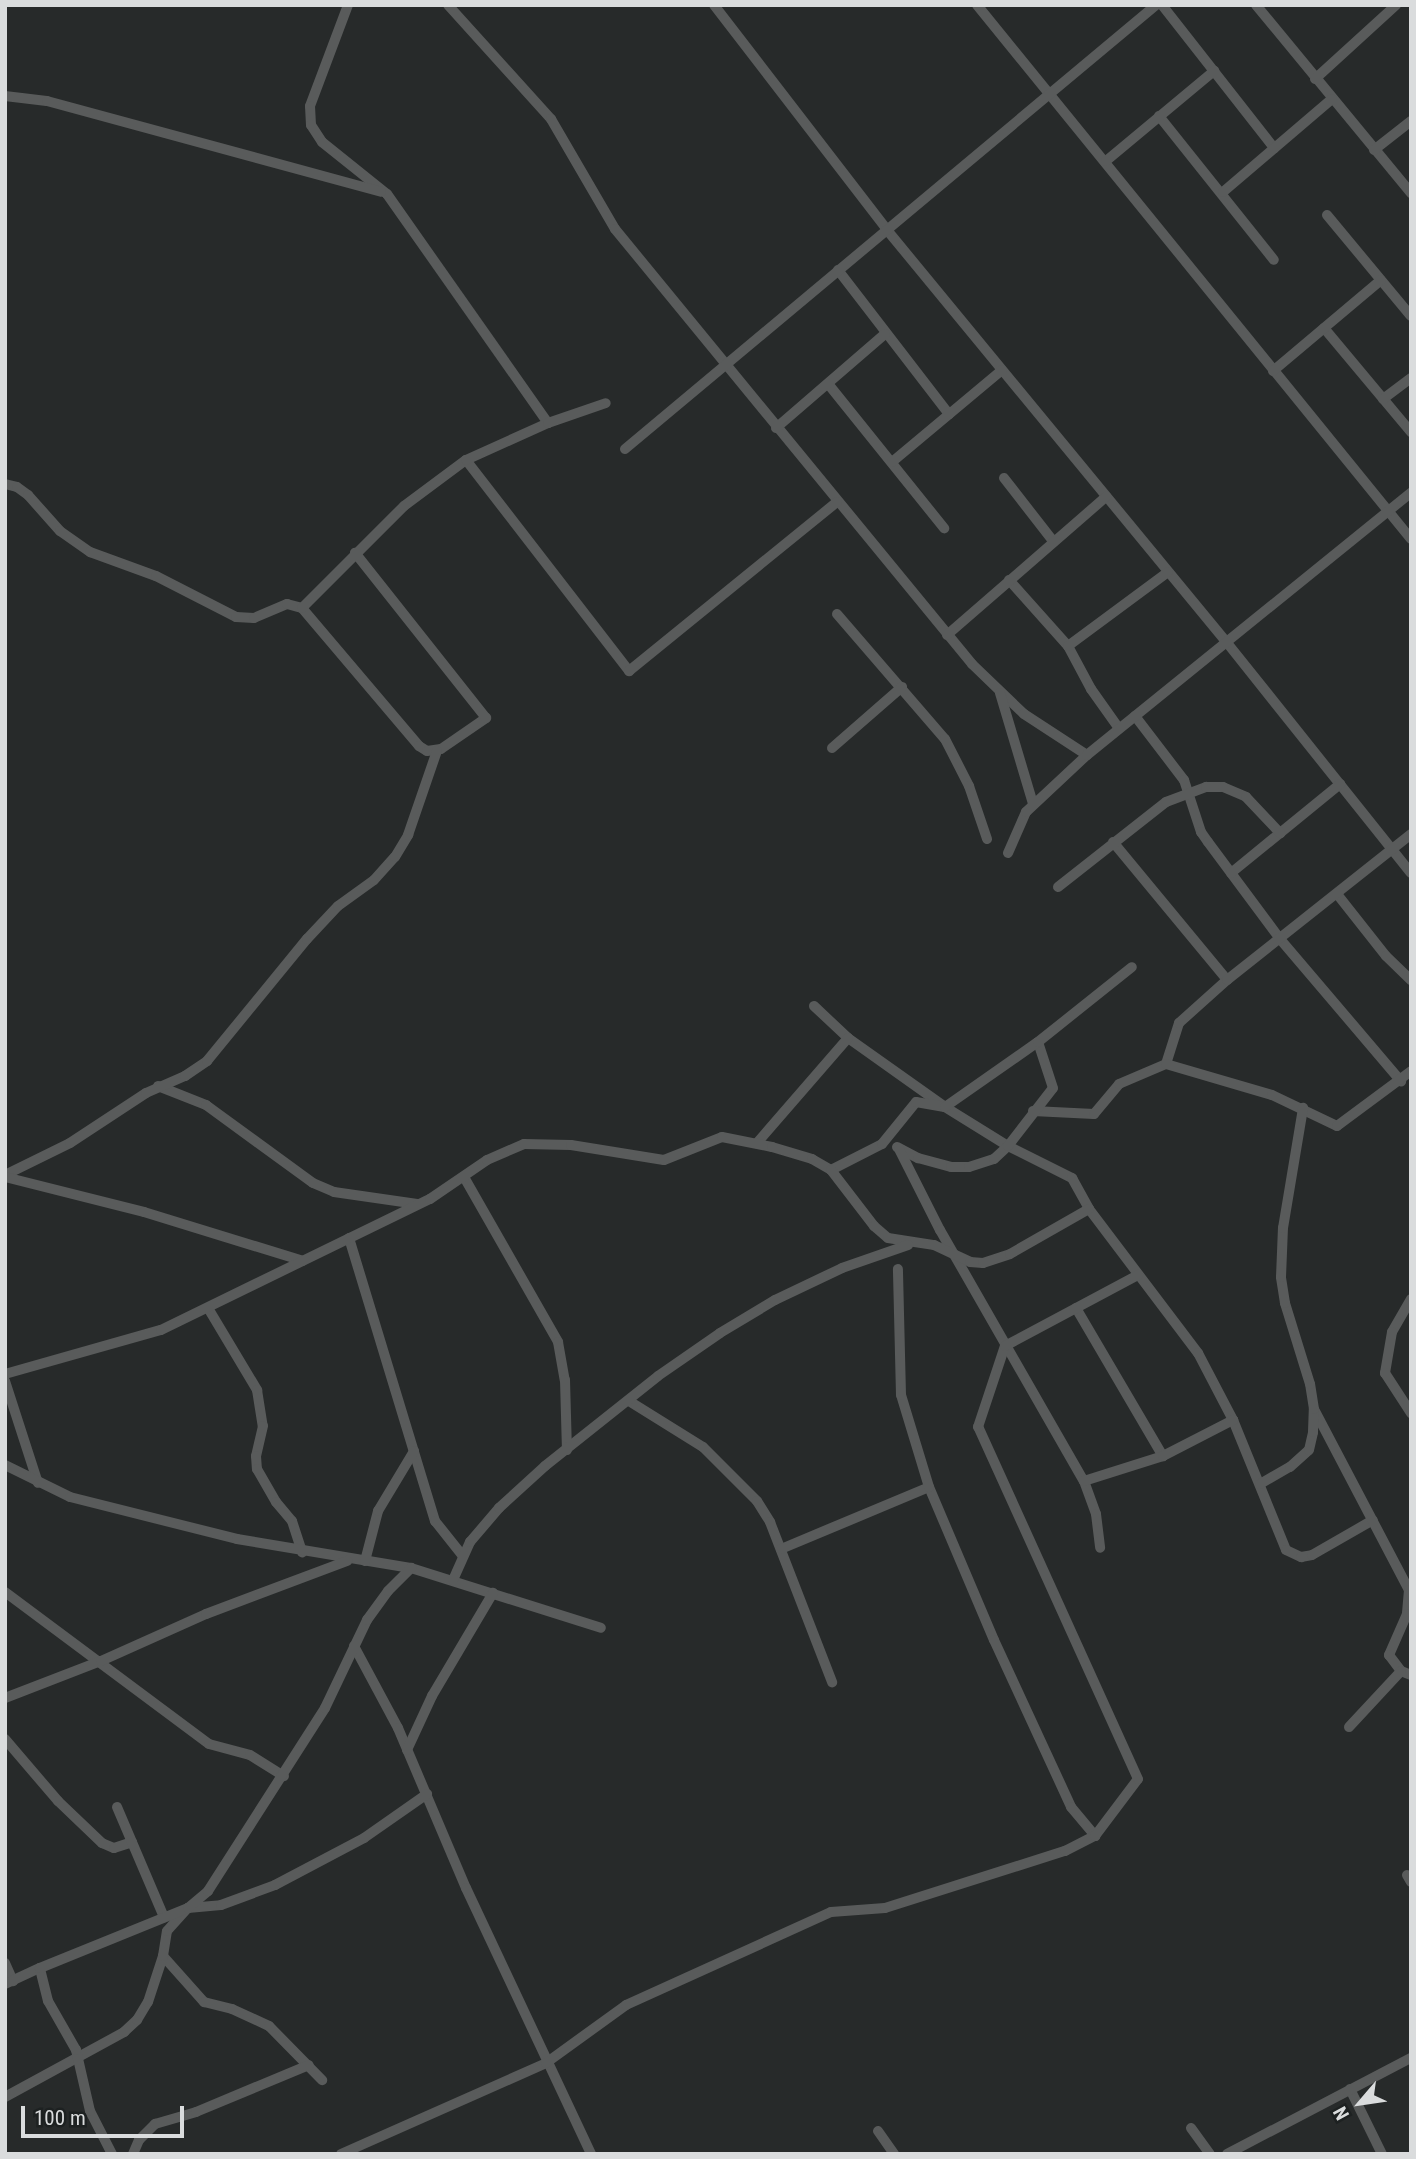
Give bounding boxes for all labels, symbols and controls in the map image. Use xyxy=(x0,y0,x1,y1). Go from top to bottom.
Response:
north arrow xyxy=(1325,2068,1395,2138)
scale bar xyxy=(24,2092,187,2136)
text: N xyxy=(1328,2103,1354,2124)
text: 100 m xyxy=(34,2106,86,2130)

